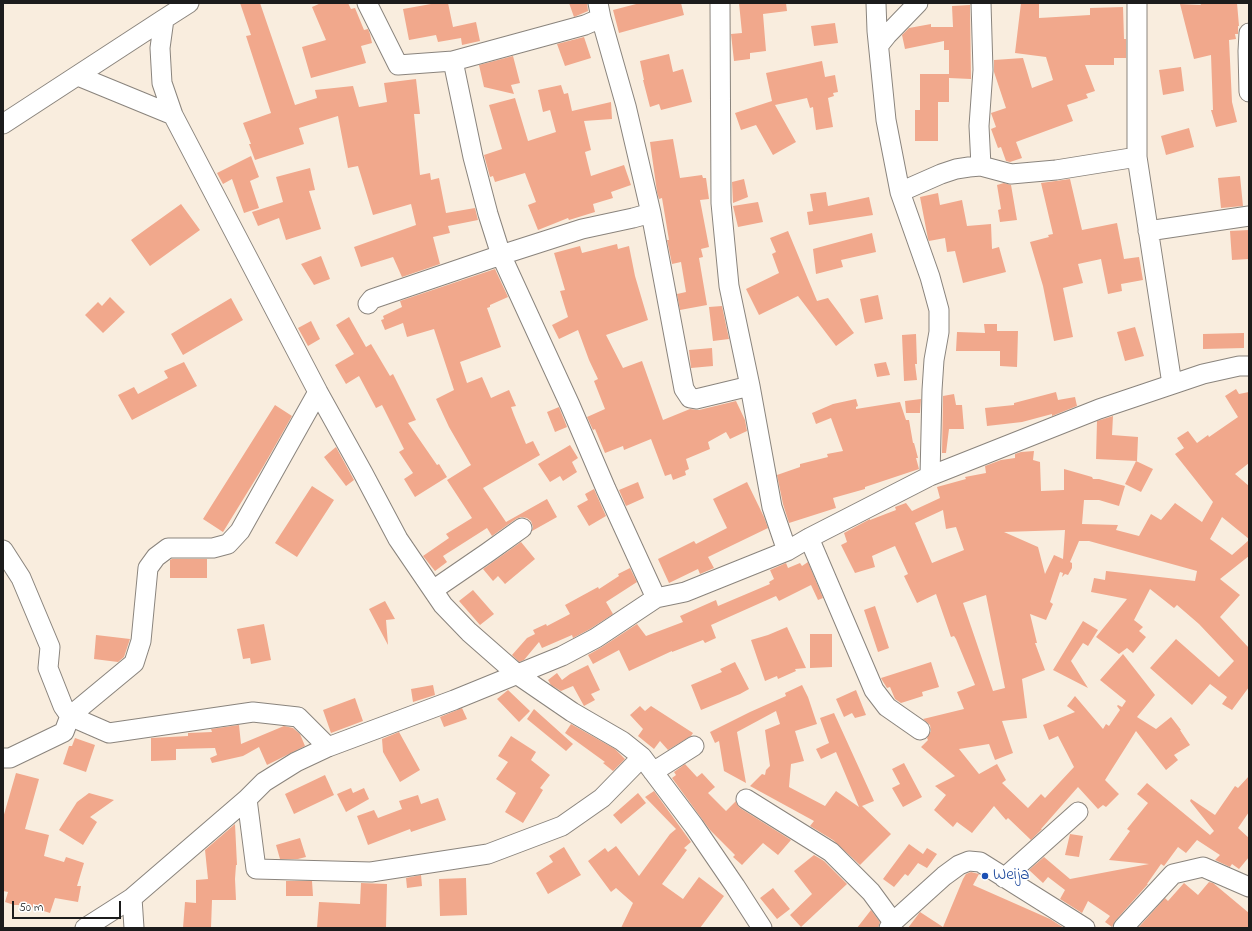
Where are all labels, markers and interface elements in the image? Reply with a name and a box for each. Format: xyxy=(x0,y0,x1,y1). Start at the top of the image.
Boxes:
place label: Weija xyxy=(993,866,1029,886)
marker: Weija xyxy=(980,871,990,881)
scale bar xyxy=(14,893,123,919)
text: 50 m xyxy=(19,899,43,917)

